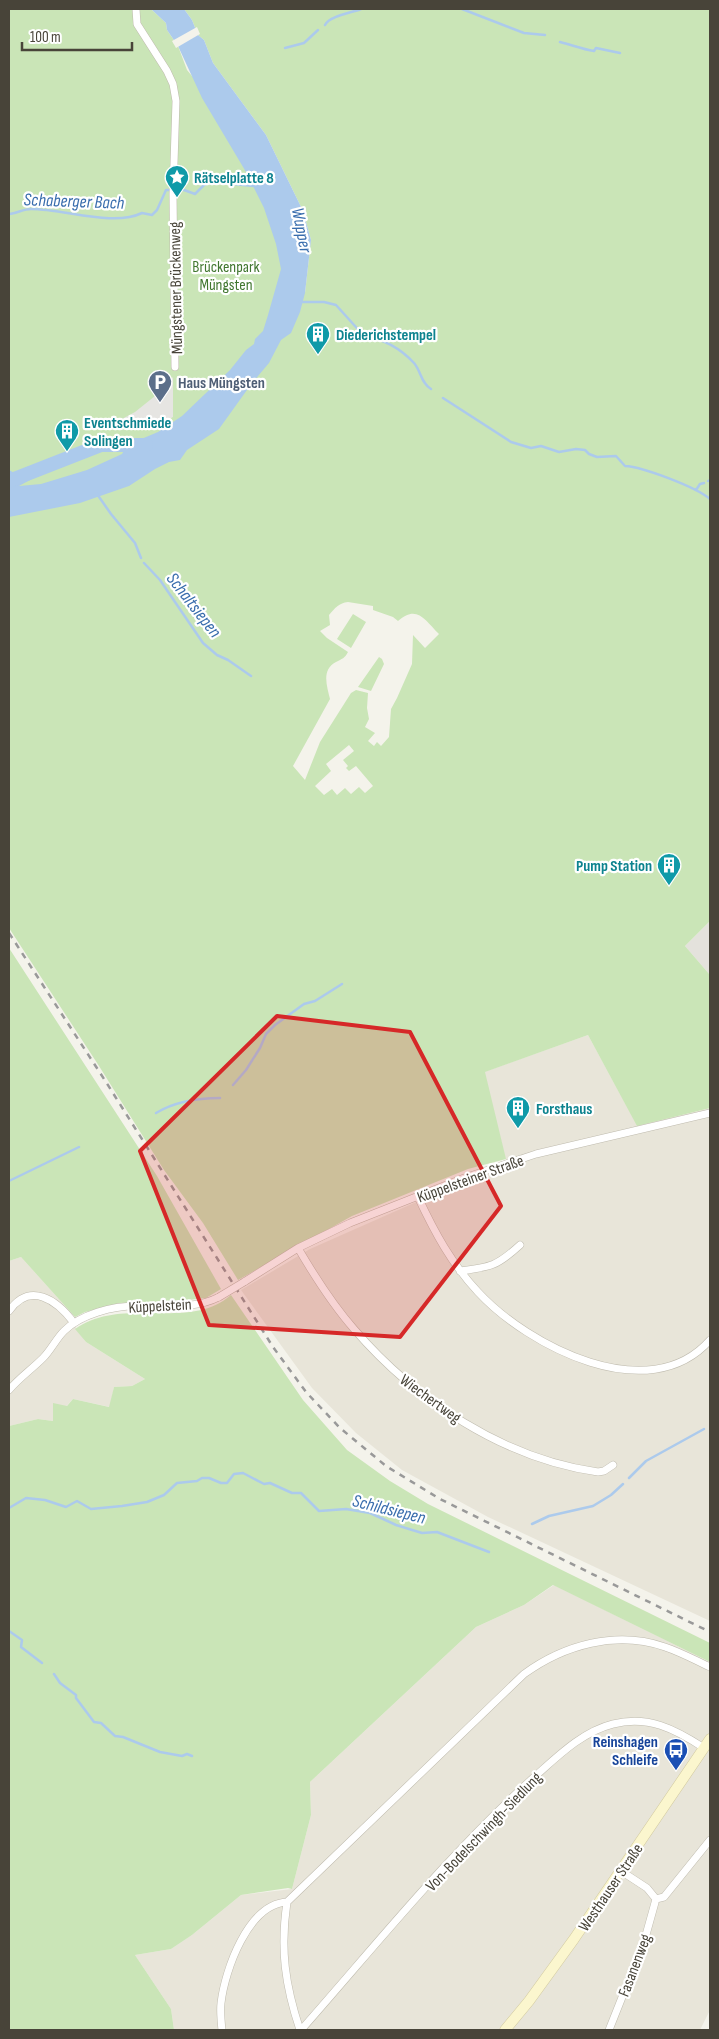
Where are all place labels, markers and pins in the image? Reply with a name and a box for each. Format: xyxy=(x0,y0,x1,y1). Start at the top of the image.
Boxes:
place icon: Rätselplatte 8 xyxy=(164,164,190,198)
place label: Rätselplatte 8 xyxy=(194,169,274,188)
building icon: Diederichstempel xyxy=(305,321,331,355)
place label: Diederichstempel xyxy=(336,326,436,345)
parking icon: Haus Müngsten xyxy=(147,369,173,403)
place label: Haus Müngsten xyxy=(178,374,265,393)
place label: Eventschmiede Solingen xyxy=(84,414,172,451)
building icon: Eventschmiede Solingen xyxy=(54,418,80,452)
building icon: Pump Station xyxy=(656,852,682,886)
place label: Pump Station xyxy=(576,857,652,876)
building icon: Forsthaus xyxy=(505,1095,531,1129)
place label: Forsthaus xyxy=(536,1100,592,1119)
place label: Reinshagen Schleife xyxy=(593,1733,658,1770)
bus stop icon: Reinshagen Schleife xyxy=(663,1737,689,1771)

